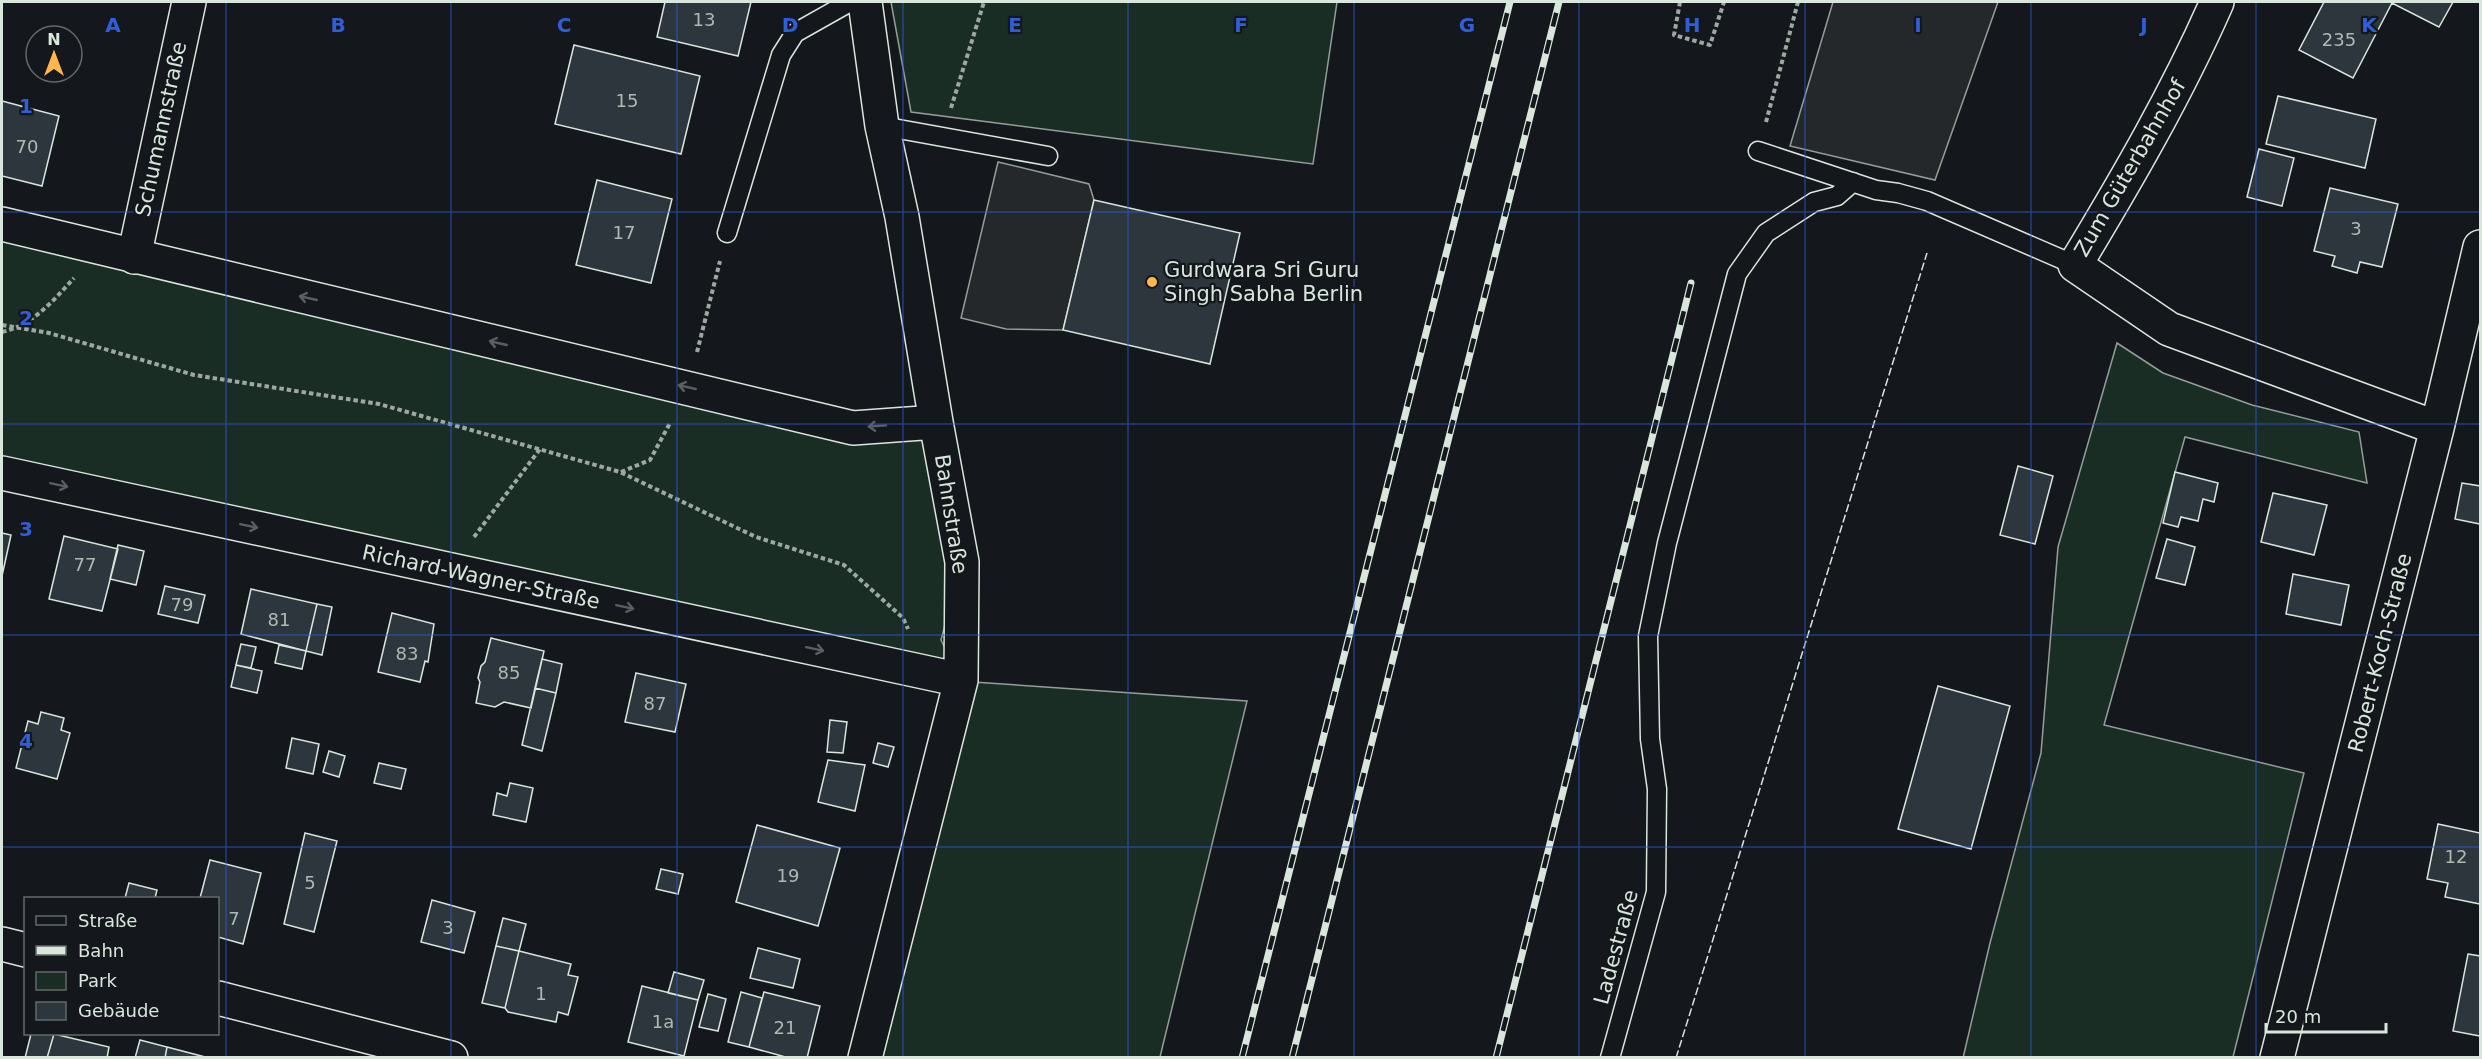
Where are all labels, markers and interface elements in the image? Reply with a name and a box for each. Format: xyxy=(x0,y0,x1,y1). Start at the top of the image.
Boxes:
house number: 13 xyxy=(693,9,715,30)
text: A xyxy=(105,13,121,37)
text: B xyxy=(330,13,346,37)
text: C xyxy=(557,13,571,37)
text: D xyxy=(782,13,798,37)
text: E xyxy=(1008,13,1022,37)
text: F xyxy=(1234,13,1248,37)
text: G xyxy=(1459,13,1475,37)
text: H xyxy=(1684,13,1700,37)
text: I xyxy=(1914,13,1922,37)
text: J xyxy=(2138,13,2148,37)
text: K xyxy=(2361,13,2378,37)
north arrow xyxy=(24,24,84,84)
house number: 235 xyxy=(2322,29,2356,50)
text: N xyxy=(47,30,61,49)
street label: Schumannstraße xyxy=(131,39,191,219)
street label: Zum Güterbahnhof xyxy=(2069,75,2191,261)
house number: 15 xyxy=(616,90,638,111)
text: 1 xyxy=(19,94,33,118)
house number: 70 xyxy=(16,136,38,157)
house number: 3 xyxy=(2350,218,2362,239)
house number: 17 xyxy=(613,222,635,243)
place label: Gurdwara Sri Guru Singh Sabha Berlin xyxy=(1164,258,1363,306)
marker: Gurdwara Sri Guru Singh Sabha Berlin xyxy=(1145,275,1159,289)
one-way arrow xyxy=(299,291,318,303)
text: 2 xyxy=(19,306,33,330)
one-way arrow xyxy=(488,336,507,348)
one-way arrow xyxy=(678,381,697,393)
one-way arrow xyxy=(868,421,888,432)
street label: Bahnstraße xyxy=(930,452,972,576)
one-way arrow xyxy=(48,480,68,491)
text: 3 xyxy=(19,517,33,541)
one-way arrow xyxy=(240,521,259,533)
street label: Richard-Wagner-Straße xyxy=(360,540,602,614)
street label: Robert-Koch-Straße xyxy=(2344,551,2416,755)
house number: 77 xyxy=(74,554,96,575)
house number: 79 xyxy=(171,594,193,615)
one-way arrow xyxy=(615,602,634,614)
house number: 81 xyxy=(268,609,290,630)
house number: 83 xyxy=(396,643,418,664)
one-way arrow xyxy=(805,643,824,655)
house number: 85 xyxy=(498,662,520,683)
house number: 87 xyxy=(644,693,666,714)
text: 4 xyxy=(19,729,33,753)
house number: 12 xyxy=(2445,846,2467,867)
house number: 19 xyxy=(777,865,799,886)
house number: 5 xyxy=(304,872,316,893)
street label: Ladestraße xyxy=(1589,887,1643,1007)
legend xyxy=(24,897,219,1035)
house number: 7 xyxy=(228,908,240,929)
text: Straße xyxy=(78,910,137,931)
house number: 3 xyxy=(442,917,454,938)
text: Bahn xyxy=(78,940,124,961)
text: Park xyxy=(78,970,117,991)
house number: 1 xyxy=(535,983,547,1004)
scale bar xyxy=(2266,996,2386,1034)
text: Gebäude xyxy=(78,1000,159,1021)
text: 20 m xyxy=(2275,1006,2321,1027)
house number: 1a xyxy=(652,1011,674,1032)
house number: 21 xyxy=(774,1017,796,1038)

